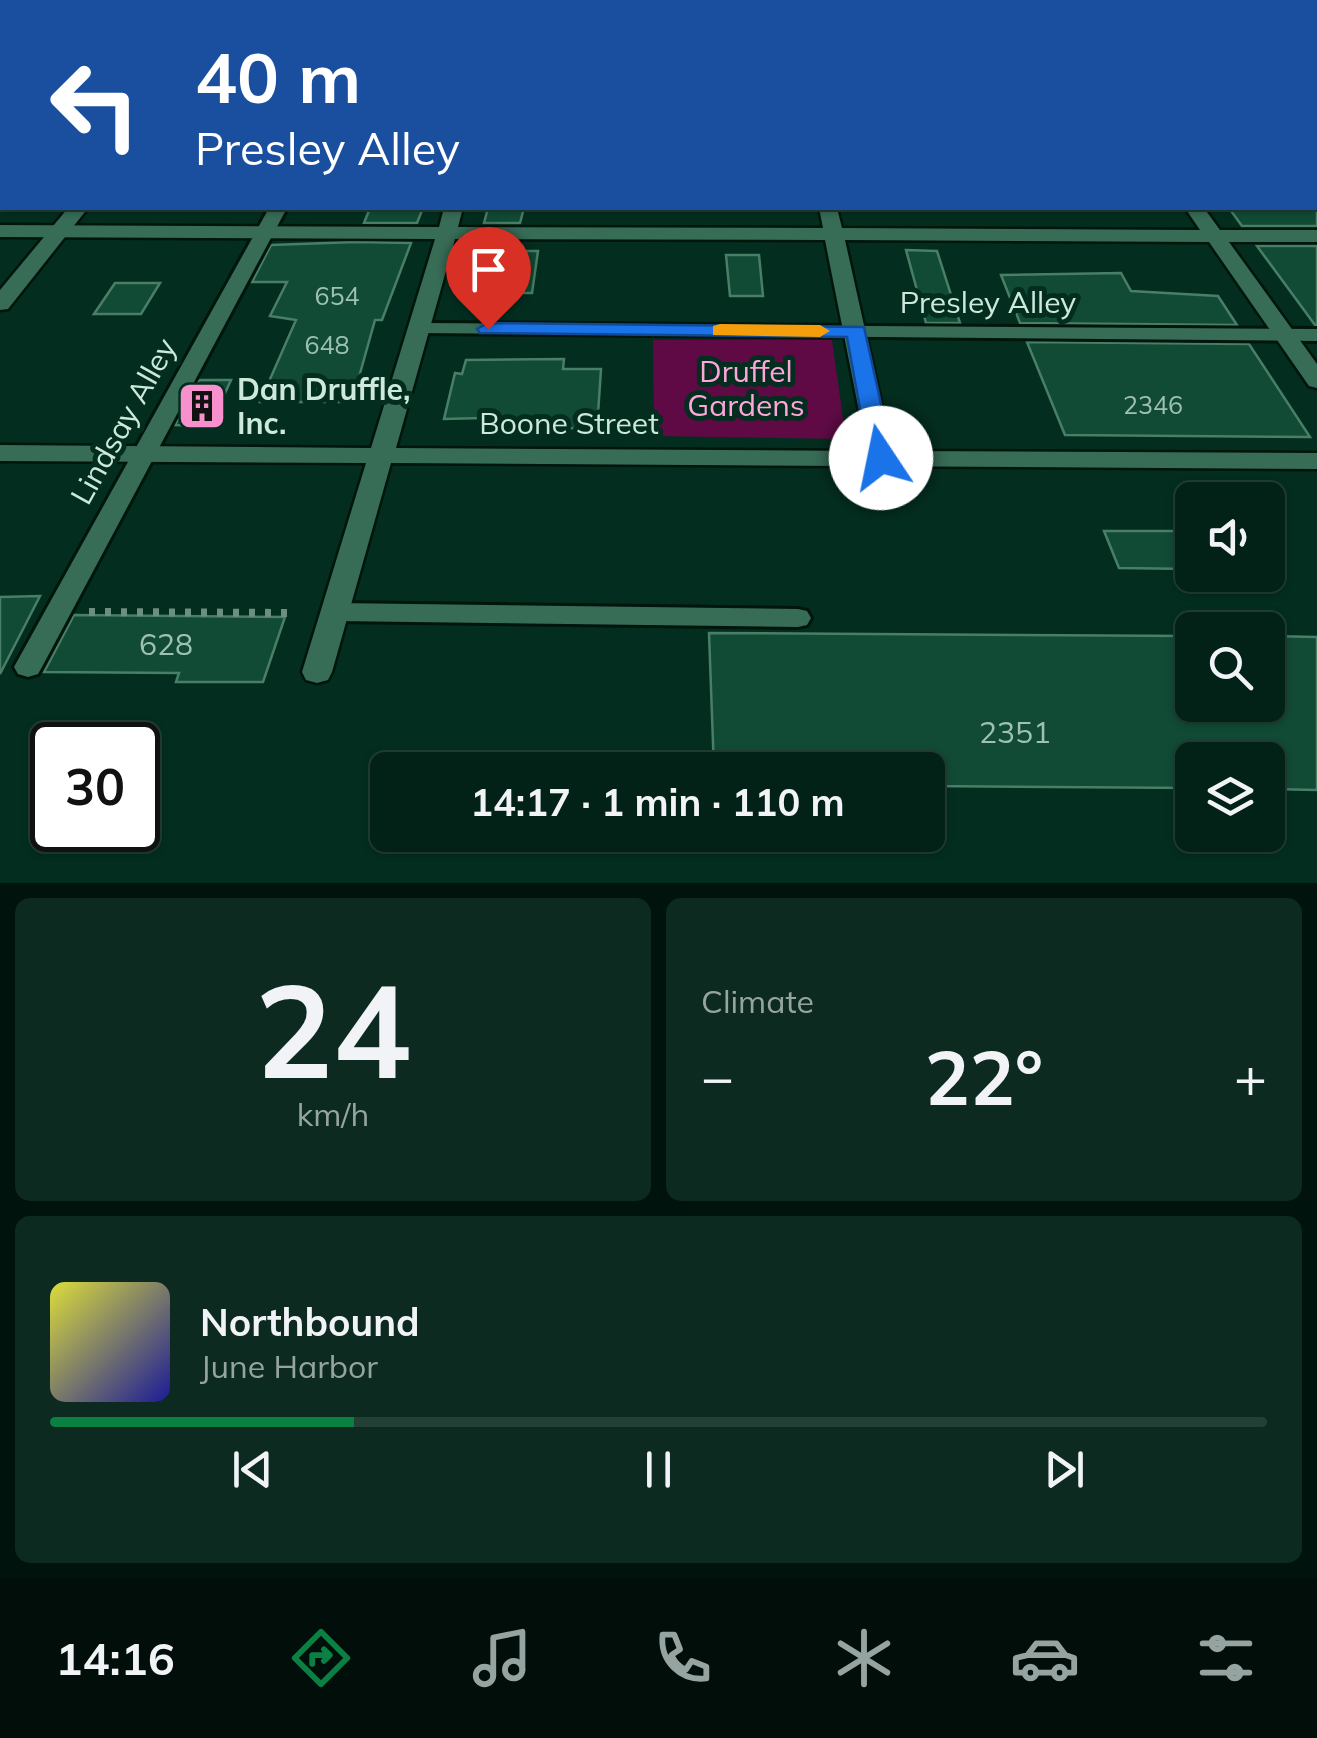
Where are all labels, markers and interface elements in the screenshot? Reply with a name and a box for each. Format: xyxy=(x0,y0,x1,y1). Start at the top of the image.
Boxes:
text: 40 m xyxy=(195,33,361,121)
icon: left xyxy=(30,40,160,170)
text: Presley Alley xyxy=(195,120,460,176)
pin xyxy=(446,227,531,330)
icon: arrive xyxy=(461,242,516,297)
house number: 654 xyxy=(314,280,360,311)
street label: Presley Alley xyxy=(900,283,1076,321)
house number: 648 xyxy=(304,329,350,360)
street label: Lindsay Alley xyxy=(62,331,184,511)
park label: Druffel Gardens xyxy=(687,352,805,424)
place label: Dan Druffle, Inc. xyxy=(237,370,410,442)
building icon: Dan Druffle, Inc. xyxy=(176,380,228,432)
house number: 2346 xyxy=(1123,389,1183,420)
street label: Boone Street xyxy=(479,404,659,442)
position arrow xyxy=(829,406,933,510)
map controls xyxy=(1175,482,1285,852)
button: sound xyxy=(1175,482,1285,592)
button: search xyxy=(1175,612,1285,722)
house number: 628 xyxy=(139,625,193,663)
house number: 2351 xyxy=(979,713,1051,751)
speed limit sign: 30 xyxy=(30,722,160,852)
button: layers xyxy=(1175,742,1285,852)
text: 14:17 · 1 min · 110 m xyxy=(470,778,845,826)
text: 24 xyxy=(255,947,411,1111)
text: Climate xyxy=(701,981,814,1021)
text: 22° xyxy=(925,1030,1043,1124)
text: − xyxy=(701,1042,734,1111)
text: + xyxy=(1234,1042,1267,1111)
text: km/h xyxy=(297,1094,369,1134)
text: Northbound xyxy=(200,1298,420,1346)
text: June Harbor xyxy=(200,1346,378,1386)
icon: previous xyxy=(225,1442,280,1497)
icon: pause xyxy=(631,1442,686,1497)
icon: next xyxy=(1037,1442,1092,1497)
icon: directions xyxy=(286,1623,356,1693)
icon: music xyxy=(467,1623,537,1693)
icon: phone xyxy=(648,1623,718,1693)
icon: climate xyxy=(829,1623,899,1693)
icon: car xyxy=(1010,1623,1080,1693)
icon: filters xyxy=(1191,1623,1261,1693)
text: 14:16 xyxy=(56,1630,175,1686)

